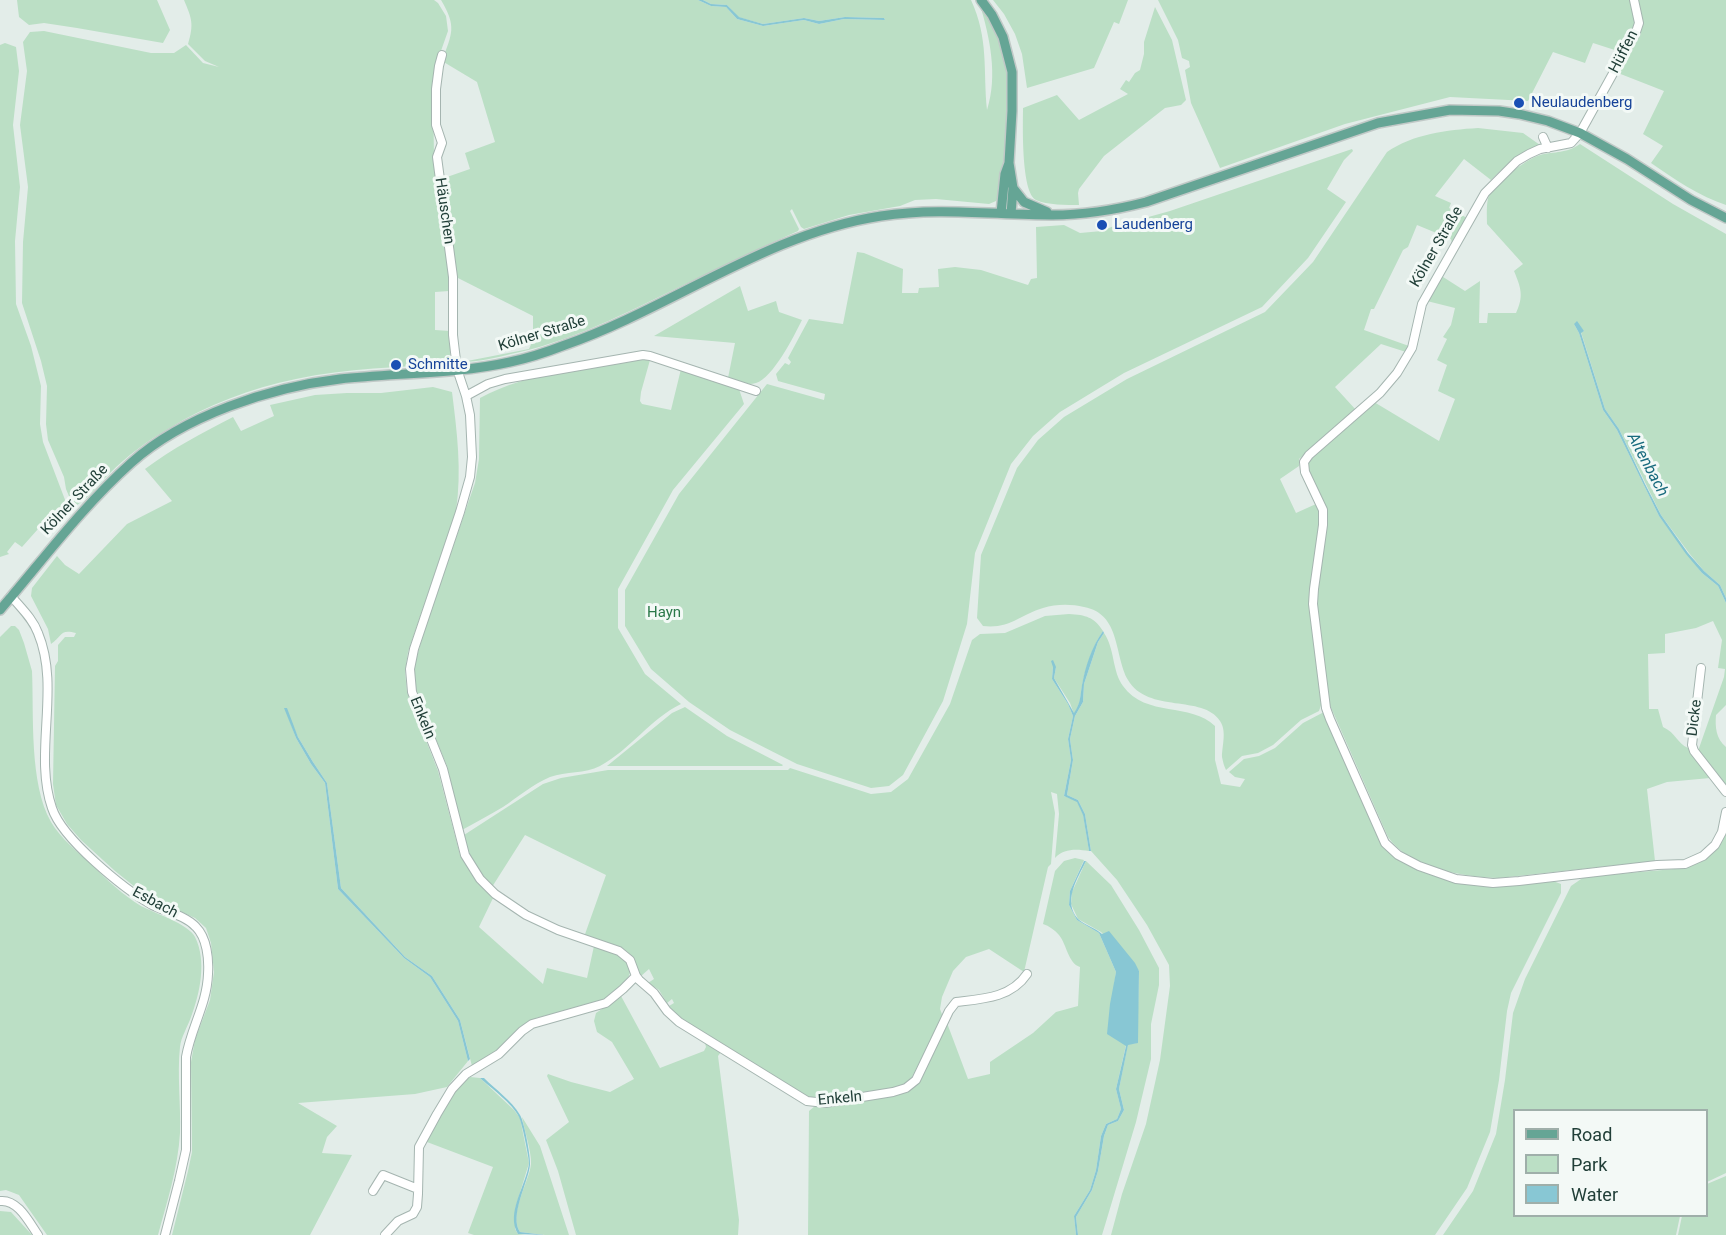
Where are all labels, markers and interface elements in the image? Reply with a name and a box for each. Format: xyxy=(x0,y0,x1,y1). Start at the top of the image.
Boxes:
street label: Hüffen xyxy=(1606,28,1642,76)
place label: Neulaudenberg xyxy=(1531,94,1632,112)
marker: Neulaudenberg xyxy=(1512,96,1526,110)
street label: Häuschen xyxy=(430,176,458,246)
street label: Kölner Straße xyxy=(1407,203,1467,291)
place label: Laudenberg xyxy=(1114,216,1193,234)
marker: Laudenberg xyxy=(1095,218,1109,232)
street label: Kölner Straße xyxy=(496,312,588,356)
place label: Schmitte xyxy=(408,356,468,374)
marker: Schmitte xyxy=(389,358,403,372)
water label: Altenbach xyxy=(1622,430,1672,500)
street label: Kölner Straße xyxy=(38,461,112,539)
park label: Hayn xyxy=(647,604,681,622)
street label: Enkeln xyxy=(405,694,439,742)
street label: Dicke xyxy=(1684,699,1706,737)
street label: Esbach xyxy=(129,884,181,922)
street label: Enkeln xyxy=(817,1088,863,1110)
legend xyxy=(1513,1109,1708,1217)
text: Road xyxy=(1571,1124,1612,1145)
text: Park xyxy=(1571,1154,1607,1175)
text: Water xyxy=(1571,1184,1618,1205)

